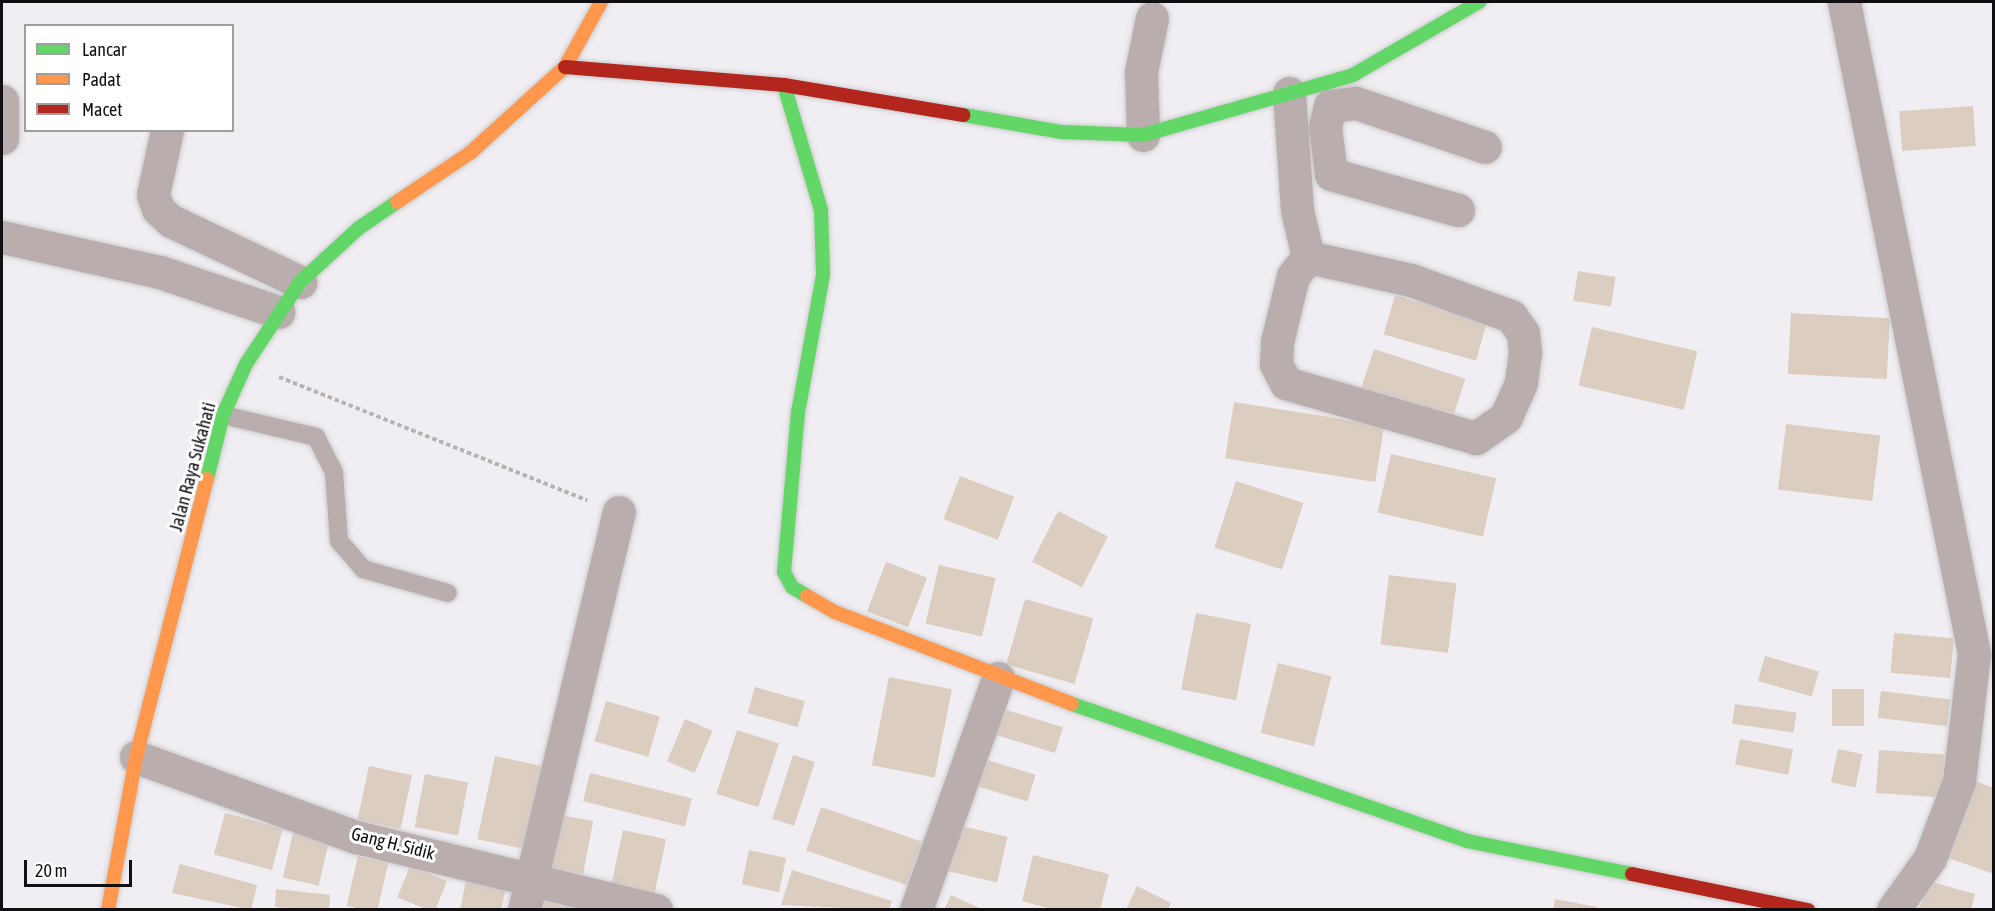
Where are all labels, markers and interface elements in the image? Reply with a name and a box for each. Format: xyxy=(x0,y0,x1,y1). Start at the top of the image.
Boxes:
legend xyxy=(24,24,234,132)
text: Lancar xyxy=(82,39,126,60)
text: Padat xyxy=(82,69,121,90)
text: Macet xyxy=(82,99,122,120)
street label: Jalan Raya Sukahati xyxy=(165,400,221,534)
street label: Gang H. Sidik xyxy=(349,823,437,865)
scale bar xyxy=(27,848,135,886)
text: 20 m xyxy=(35,860,67,881)

